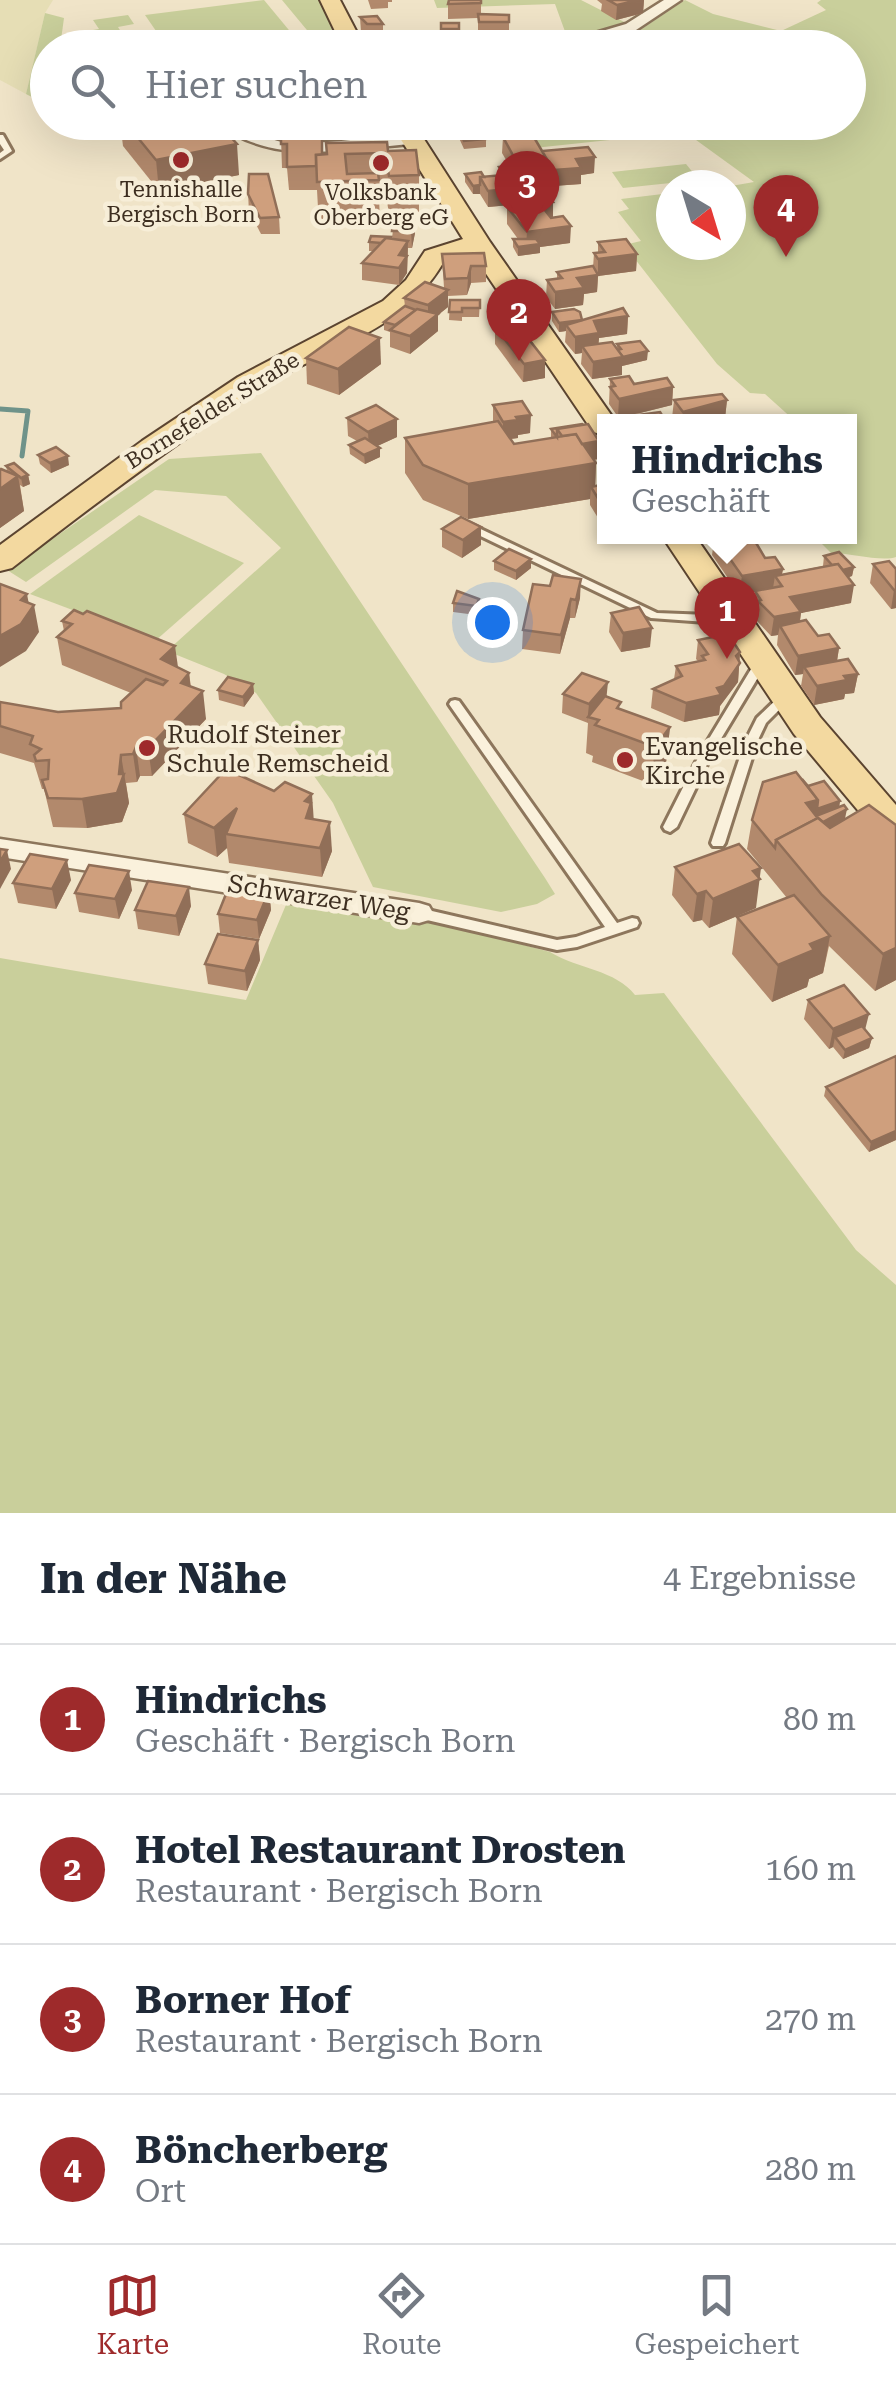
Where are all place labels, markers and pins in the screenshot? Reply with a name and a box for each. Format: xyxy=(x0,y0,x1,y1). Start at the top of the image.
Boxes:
marker: Tennishalle Bergisch Born xyxy=(170,149,192,171)
pin: 3 xyxy=(494,150,560,233)
marker: Volksbank Oberberg eG xyxy=(370,152,392,174)
pin: 4 xyxy=(754,174,818,257)
place label: Tennishalle Bergisch Born xyxy=(106,177,256,227)
place label: Volksbank Oberberg eG xyxy=(314,180,448,230)
pin: 2 xyxy=(486,278,552,361)
pin: 1 xyxy=(694,576,760,659)
place label: Rudolf Steiner Schule Remscheid xyxy=(167,720,389,778)
place label: Evangelische Kirche xyxy=(645,732,803,790)
marker: Rudolf Steiner Schule Remscheid xyxy=(136,737,158,759)
marker: Evangelische Kirche xyxy=(614,749,636,771)

